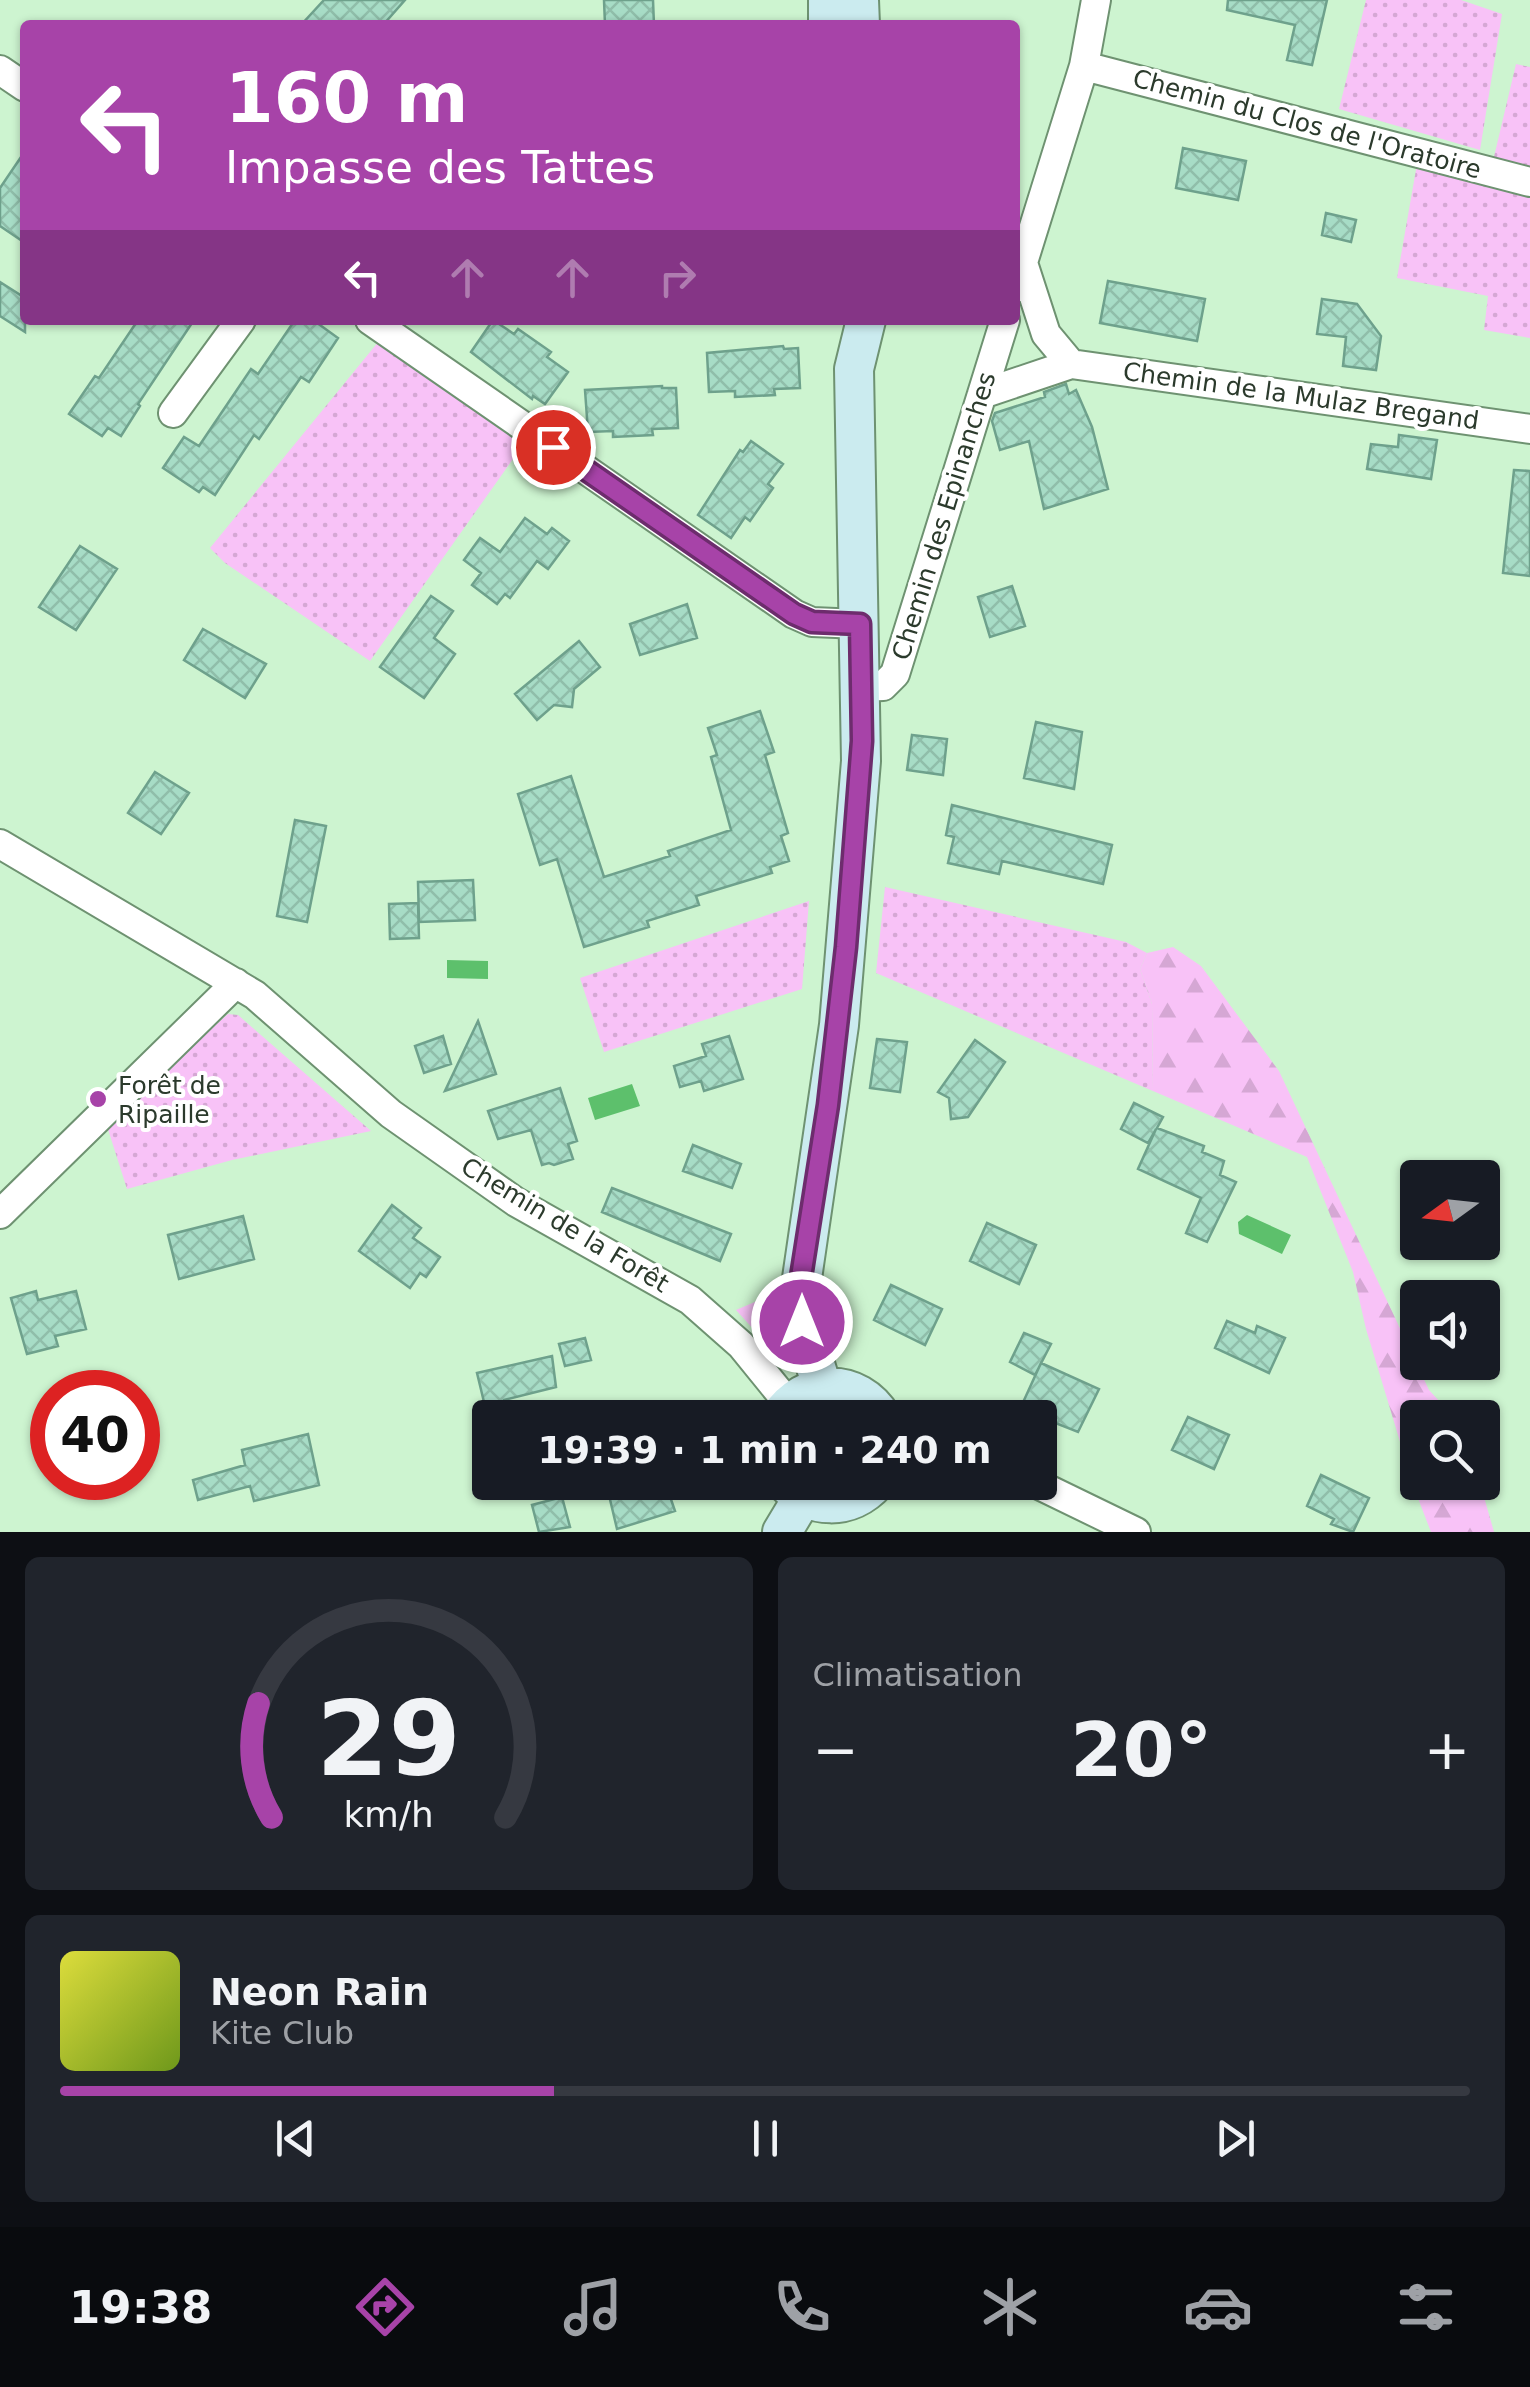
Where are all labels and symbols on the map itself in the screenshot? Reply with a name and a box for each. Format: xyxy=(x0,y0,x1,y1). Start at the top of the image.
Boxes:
street label: Chemin du Clos de l'Oratoire xyxy=(1130,63,1484,185)
street label: Chemin de la Mulaz Bregand xyxy=(1121,357,1481,435)
street label: Chemin des Epinanches xyxy=(886,369,1002,663)
pin xyxy=(511,405,596,490)
place label: Forêt de Ripaille xyxy=(118,1071,221,1129)
marker: Forêt de Ripaille xyxy=(87,1088,109,1110)
street label: Chemin de la Forêt xyxy=(456,1152,674,1299)
north arrow xyxy=(1400,1160,1500,1260)
position arrow xyxy=(750,1270,854,1374)
speed limit sign: 40 xyxy=(30,1370,160,1500)

